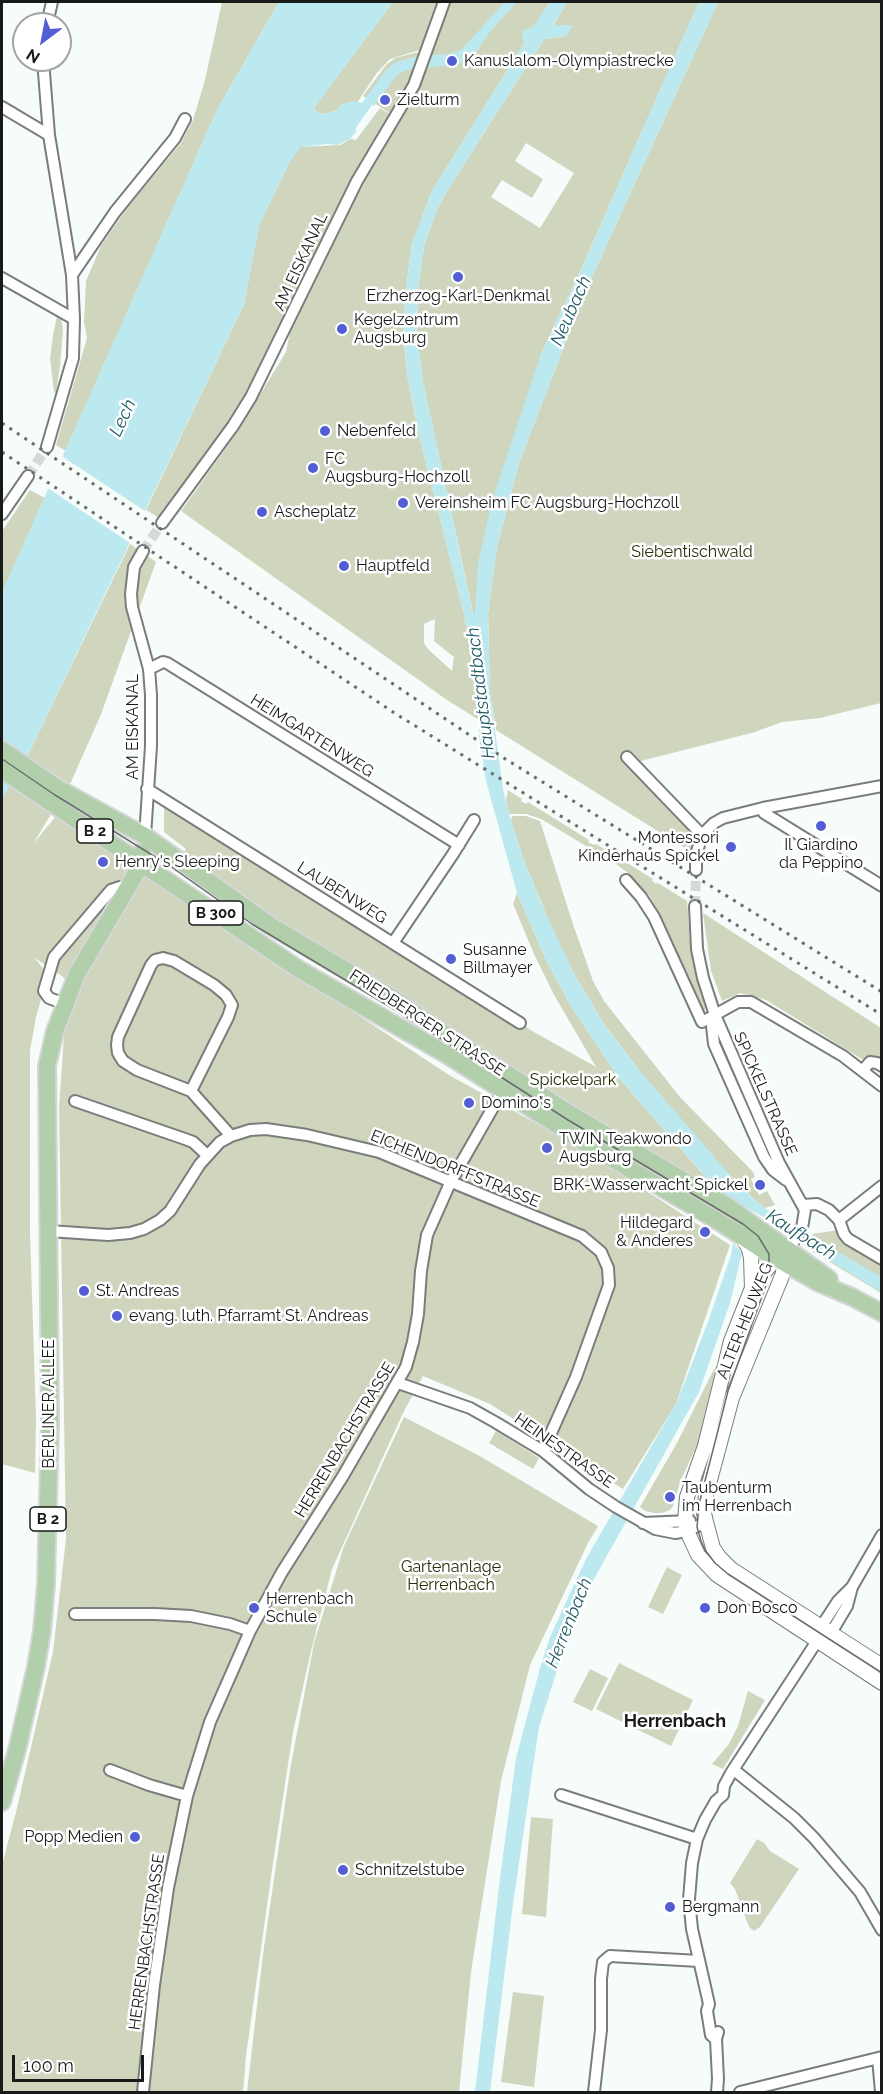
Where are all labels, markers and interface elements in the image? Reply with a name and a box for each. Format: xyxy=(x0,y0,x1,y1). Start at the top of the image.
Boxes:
north arrow xyxy=(12,12,72,72)
text: N xyxy=(23,45,43,67)
place label: Kanuslalom-Olympiastrecke xyxy=(464,51,674,71)
marker: Kanuslalom-Olympiastrecke xyxy=(445,54,459,68)
place label: Zielturm xyxy=(397,90,459,110)
marker: Zielturm xyxy=(378,93,392,107)
street label: AM EISKANAL xyxy=(270,210,332,314)
marker: Erzherzog-Karl-Denkmal xyxy=(451,270,465,284)
water label: Neubach xyxy=(546,273,596,349)
place label: Erzherzog-Karl-Denkmal xyxy=(366,286,550,306)
place label: Kegelzentrum Augsburg xyxy=(354,310,458,348)
marker: Kegelzentrum Augsburg xyxy=(335,322,349,336)
water label: Lech xyxy=(105,396,141,440)
place label: Nebenfeld xyxy=(337,421,416,441)
marker: Nebenfeld xyxy=(318,424,332,438)
place label: FC Augsburg-Hochzoll xyxy=(325,449,469,487)
marker: FC Augsburg-Hochzoll xyxy=(306,461,320,475)
place label: Vereinsheim FC Augsburg-Hochzoll xyxy=(415,493,679,513)
marker: Vereinsheim FC Augsburg-Hochzoll xyxy=(396,496,410,510)
place label: Ascheplatz xyxy=(274,502,356,522)
marker: Ascheplatz xyxy=(255,505,269,519)
park label: Siebentischwald xyxy=(631,542,753,562)
place label: Hauptfeld xyxy=(356,556,430,576)
marker: Hauptfeld xyxy=(337,559,351,573)
water label: Hauptstadtbach xyxy=(462,626,500,760)
street label: AM EISKANAL xyxy=(123,674,143,780)
street label: HEIMGARTENWEG xyxy=(247,690,377,782)
road number: B 2 xyxy=(77,819,113,843)
marker: Il Giardino da Peppino xyxy=(814,819,828,833)
place label: Montessori Kinderhaus Spickel xyxy=(578,828,719,866)
place label: Il Giardino da Peppino xyxy=(779,835,863,873)
marker: Montessori Kinderhaus Spickel xyxy=(724,840,738,854)
place label: Henry's Sleeping xyxy=(115,852,240,872)
marker: Henry's Sleeping xyxy=(96,855,110,869)
street label: LAUBENWEG xyxy=(294,858,390,928)
road number: B 300 xyxy=(189,901,243,925)
place label: Susanne Billmayer xyxy=(463,940,532,978)
marker: Susanne Billmayer xyxy=(444,952,458,966)
street label: FRIEDBERGER STRASSE xyxy=(346,966,508,1080)
street label: SPICKELSTRASSE xyxy=(729,1029,801,1159)
park label: Spickelpark xyxy=(530,1070,616,1090)
place label: Domino"s xyxy=(481,1093,551,1113)
marker: Domino"s xyxy=(462,1096,476,1110)
street label: EICHENDORFFSTRASSE xyxy=(368,1126,542,1212)
place label: TWIN Teakwondo Augsburg xyxy=(559,1129,691,1167)
marker: TWIN Teakwondo Augsburg xyxy=(540,1141,554,1155)
place label: BRK-Wasserwacht Spickel xyxy=(553,1175,748,1195)
marker: BRK-Wasserwacht Spickel xyxy=(753,1178,767,1192)
water label: Kaufbach xyxy=(762,1205,840,1265)
place label: Hildegard & Anderes xyxy=(616,1213,693,1251)
marker: Hildegard & Anderes xyxy=(698,1225,712,1239)
street label: ALTER HEUWEG xyxy=(713,1260,777,1382)
place label: St. Andreas xyxy=(96,1281,179,1301)
marker: St. Andreas xyxy=(77,1284,91,1298)
place label: evang. luth. Pfarramt St. Andreas xyxy=(129,1306,368,1326)
marker: evang. luth. Pfarramt St. Andreas xyxy=(110,1309,124,1323)
street label: BERLINER ALLEE xyxy=(39,1339,59,1469)
street label: HERRENBACHSTRASSE xyxy=(291,1359,399,1521)
street label: HEINESTRASSE xyxy=(510,1410,618,1492)
place label: Taubenturm im Herrenbach xyxy=(682,1478,792,1516)
marker: Taubenturm im Herrenbach xyxy=(663,1490,677,1504)
road number: B 2 xyxy=(30,1507,66,1531)
park label: Gartenanlage Herrenbach xyxy=(401,1557,501,1595)
water label: Herrenbach xyxy=(541,1575,597,1671)
place label: Herrenbach Schule xyxy=(266,1589,353,1627)
place label: Don Bosco xyxy=(717,1598,797,1618)
marker: Herrenbach Schule xyxy=(247,1601,261,1615)
marker: Don Bosco xyxy=(698,1601,712,1615)
district label: Herrenbach xyxy=(624,1711,726,1733)
place label: Popp Medien xyxy=(24,1827,123,1847)
marker: Popp Medien xyxy=(128,1830,142,1844)
street label: HERRENBACHSTRASSE xyxy=(125,1853,169,2031)
place label: Schnitzelstube xyxy=(355,1860,464,1880)
marker: Schnitzelstube xyxy=(336,1863,350,1877)
place label: Bergmann xyxy=(682,1897,759,1917)
marker: Bergmann xyxy=(663,1900,677,1914)
scale bar xyxy=(15,2043,147,2081)
text: 100 m xyxy=(23,2055,74,2076)

